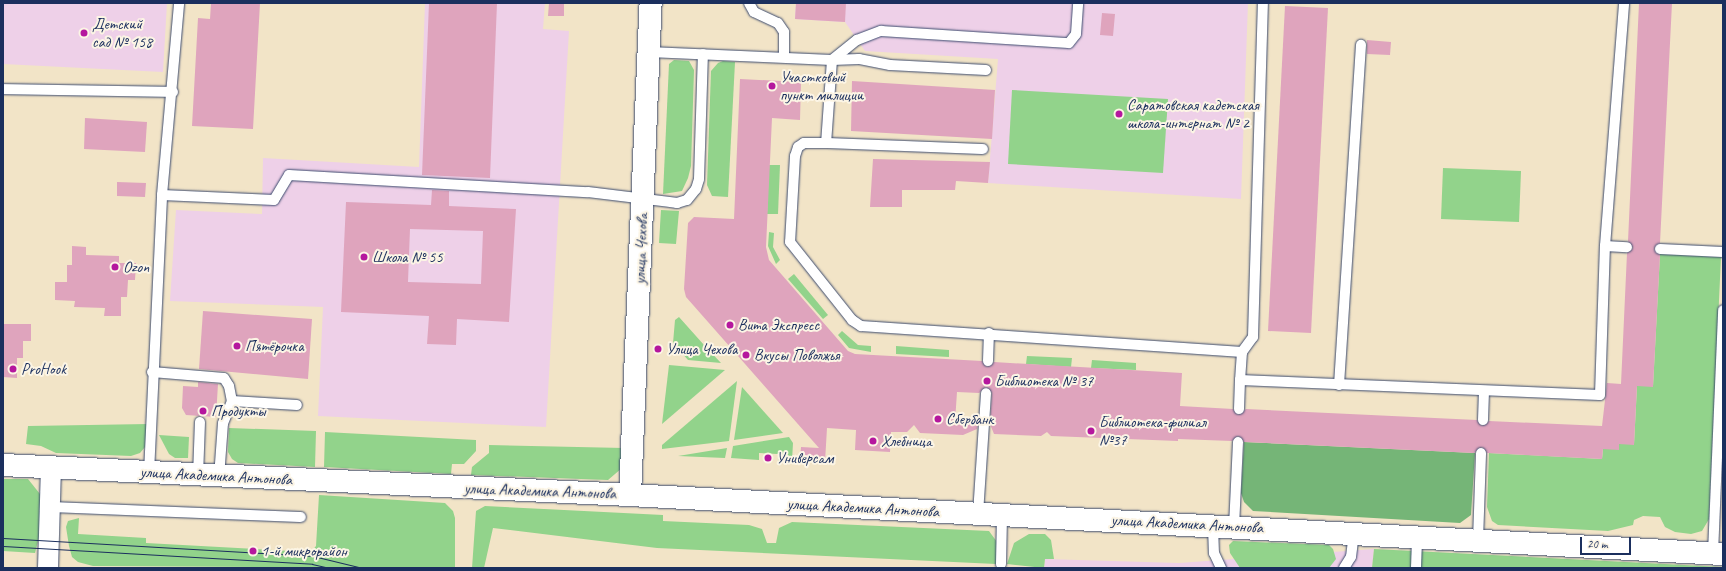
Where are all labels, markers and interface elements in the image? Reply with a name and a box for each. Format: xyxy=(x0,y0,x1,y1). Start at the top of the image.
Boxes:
place label: Детский сад № 158 xyxy=(92,14,152,52)
marker: Детский сад № 158 xyxy=(79,28,89,38)
place label: Участковый пункт милиции xyxy=(780,67,860,105)
marker: Участковый пункт милиции xyxy=(767,81,777,91)
place label: Саратовская кадетская школа-интернат № 2 xyxy=(1127,95,1258,133)
marker: Саратовская кадетская школа-интернат № 2 xyxy=(1114,109,1124,119)
street label: улица Чехова xyxy=(630,213,652,285)
place label: Школа № 55 xyxy=(372,247,443,267)
marker: Школа № 55 xyxy=(359,252,369,262)
place label: Ozon xyxy=(123,257,149,277)
marker: Ozon xyxy=(110,262,120,272)
place label: Вита Экспресс xyxy=(738,315,819,335)
marker: Вита Экспресс xyxy=(725,320,735,330)
place label: Пятёрочка xyxy=(245,336,304,356)
place label: Улица Чехова xyxy=(666,339,737,359)
marker: Пятёрочка xyxy=(232,341,242,351)
marker: Улица Чехова xyxy=(653,344,663,354)
place label: Вкусы Поволжья xyxy=(754,345,840,365)
marker: Вкусы Поволжья xyxy=(741,350,751,360)
place label: ProHook xyxy=(21,359,66,379)
marker: ProHook xyxy=(8,364,18,374)
place label: Библиотека № 37 xyxy=(995,371,1093,391)
marker: Библиотека № 37 xyxy=(982,376,992,386)
place label: Продукты xyxy=(211,401,265,421)
marker: Продукты xyxy=(198,406,208,416)
place label: Сбербанк xyxy=(946,409,993,429)
place label: Библиотека-филиал №37 xyxy=(1099,412,1206,450)
marker: Сбербанк xyxy=(933,414,943,424)
marker: Библиотека-филиал №37 xyxy=(1086,426,1096,436)
place label: Хлебница xyxy=(881,431,931,451)
marker: Хлебница xyxy=(868,436,878,446)
place label: Универсам xyxy=(776,448,833,468)
marker: Универсам xyxy=(763,453,773,463)
street label: улица Академика Антонова xyxy=(141,462,291,490)
street label: улица Академика Антонова xyxy=(465,479,615,503)
street label: улица Академика Антонова xyxy=(788,494,938,522)
street label: улица Академика Антонова xyxy=(1112,510,1262,538)
scale bar xyxy=(1582,529,1633,555)
text: 20 m xyxy=(1587,536,1607,552)
place label: 1-й микрорайон xyxy=(261,541,347,561)
marker: 1-й микрорайон xyxy=(248,546,258,556)

